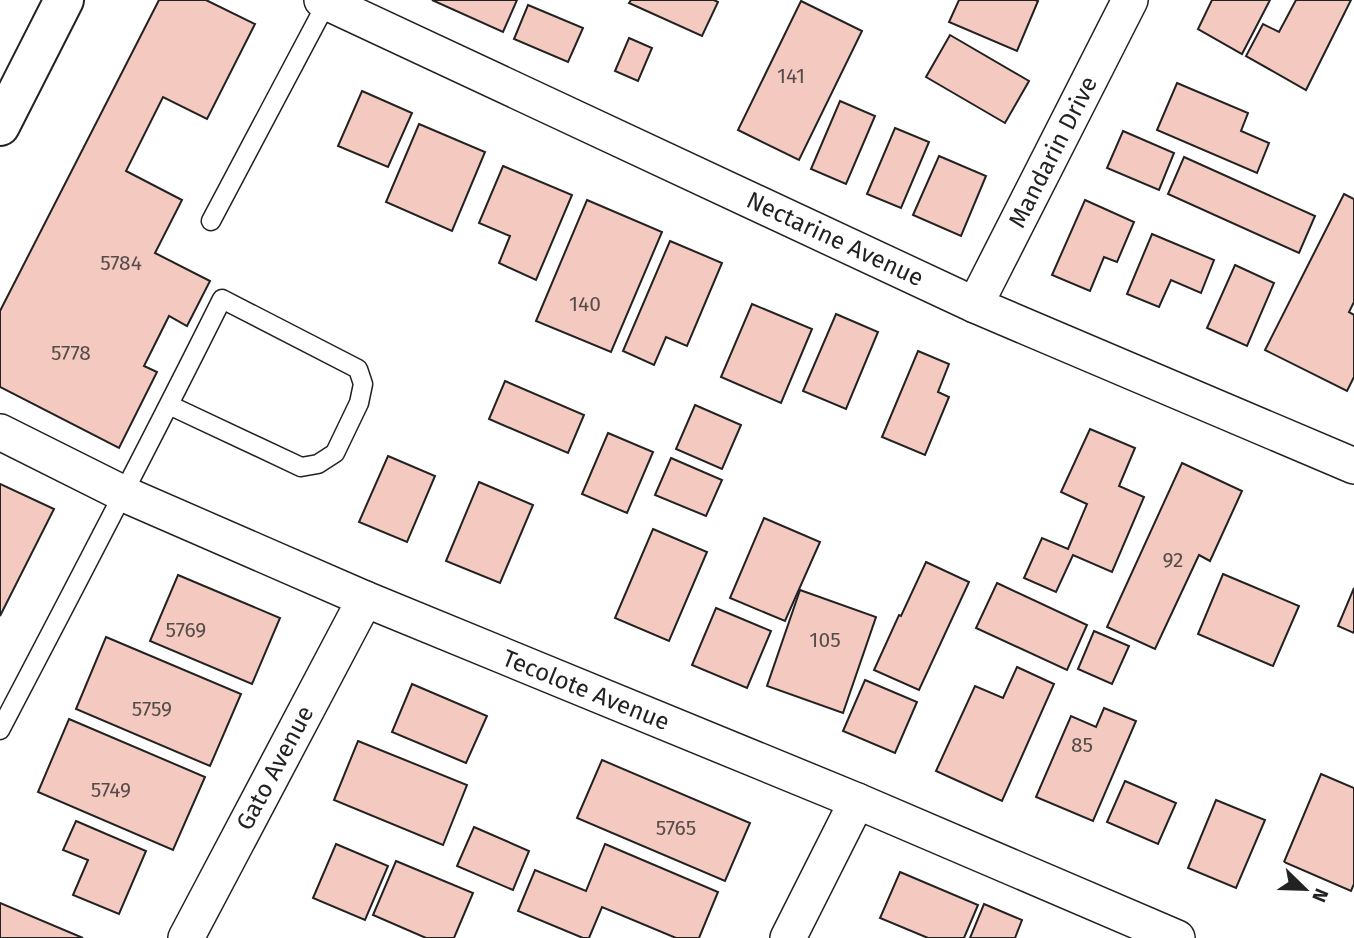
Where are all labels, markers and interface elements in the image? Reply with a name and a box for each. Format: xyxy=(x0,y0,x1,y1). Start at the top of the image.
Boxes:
house number: 141 xyxy=(777,63,805,89)
street label: Mandarin Drive xyxy=(1003,72,1103,232)
street label: Nectarine Avenue xyxy=(742,186,928,292)
house number: 5784 xyxy=(100,250,142,276)
house number: 140 xyxy=(569,291,601,317)
house number: 5778 xyxy=(51,340,91,366)
house number: 92 xyxy=(1163,547,1183,573)
house number: 5769 xyxy=(166,617,206,643)
house number: 105 xyxy=(809,627,841,653)
street label: Tecolote Avenue xyxy=(498,644,674,736)
house number: 5759 xyxy=(132,696,172,722)
street label: Gato Avenue xyxy=(231,701,319,835)
house number: 85 xyxy=(1071,732,1093,758)
house number: 5749 xyxy=(91,777,131,803)
house number: 5765 xyxy=(656,815,696,841)
north arrow xyxy=(1270,854,1340,924)
text: N xyxy=(1307,885,1333,906)

